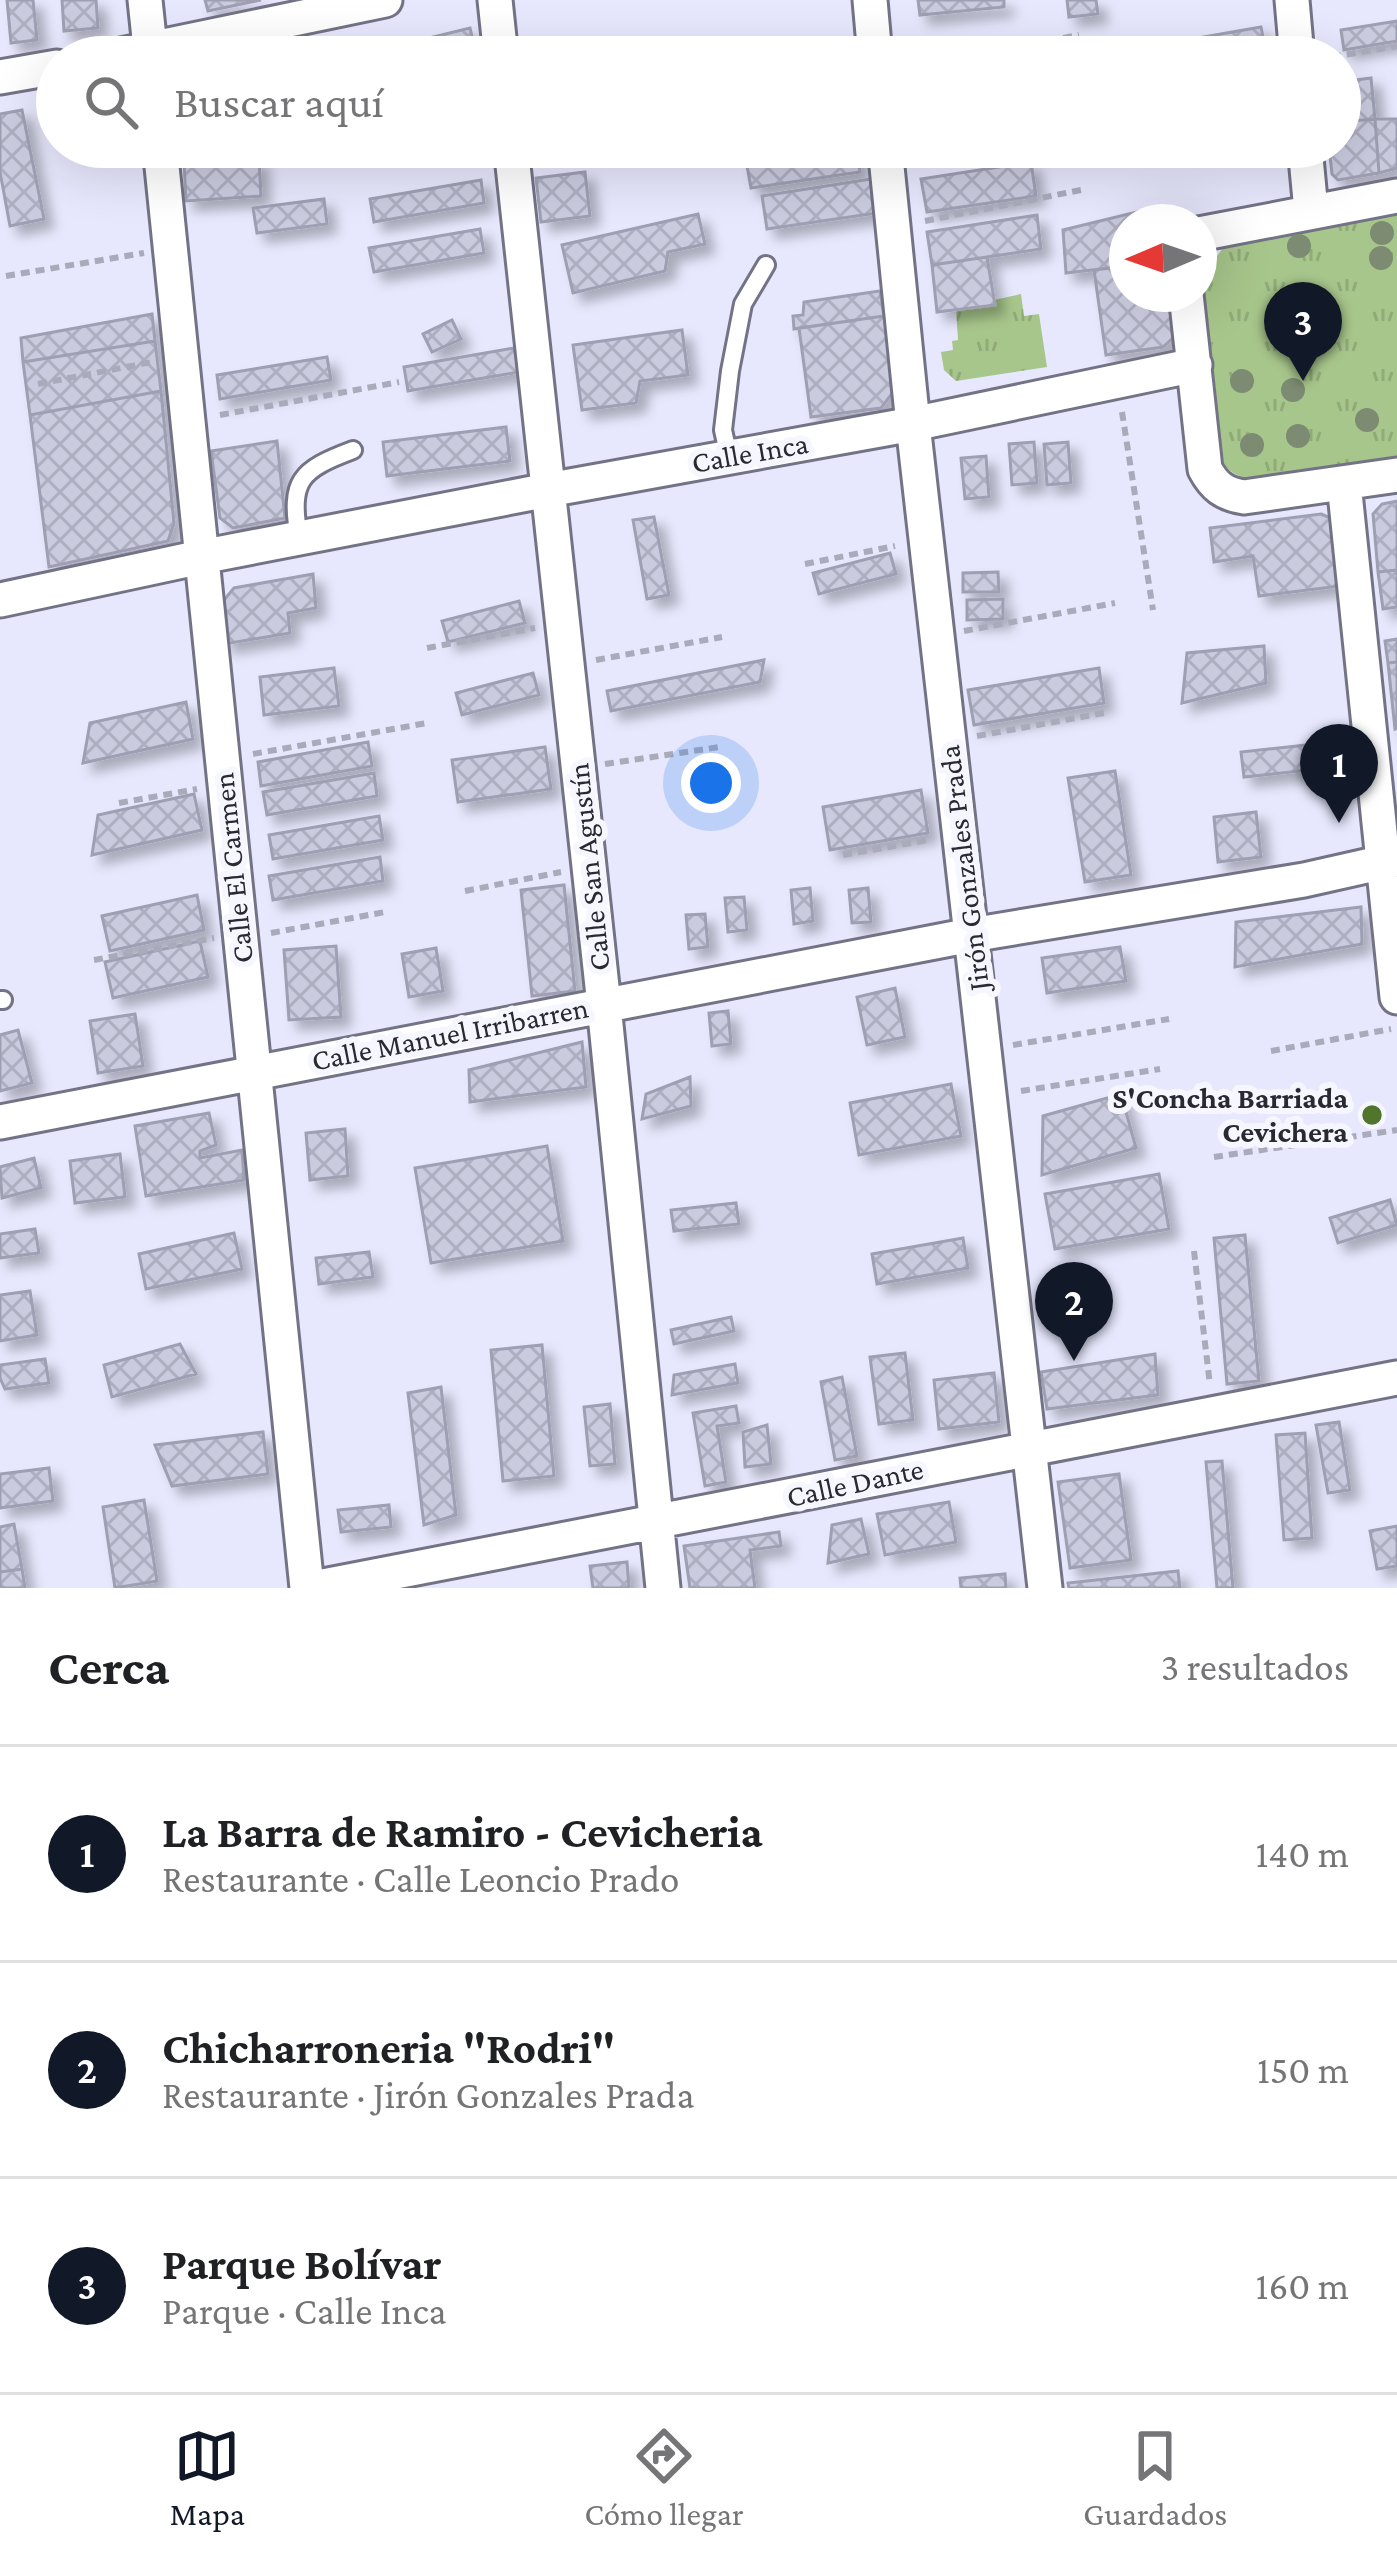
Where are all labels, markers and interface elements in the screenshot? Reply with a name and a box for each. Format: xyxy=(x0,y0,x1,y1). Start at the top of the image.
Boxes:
search box xyxy=(36,36,1361,168)
icon: search xyxy=(78,69,144,135)
text: Buscar aquí xyxy=(174,77,384,127)
north arrow xyxy=(1109,204,1217,312)
pin: 3 xyxy=(1264,282,1342,381)
street label: Calle Inca xyxy=(689,426,811,479)
pin: 1 xyxy=(1300,724,1378,823)
street label: Jirón Gonzales Prada xyxy=(932,743,995,996)
your location xyxy=(681,753,741,813)
street label: Calle San Agustín xyxy=(561,761,617,973)
street label: Calle El Carmen xyxy=(206,771,259,965)
street label: Calle Manuel Irribarren xyxy=(309,990,591,1077)
place label: S'Concha Barriada Cevichera xyxy=(1112,1081,1348,1148)
marker: S'Concha Barriada Cevichera xyxy=(1359,1102,1385,1128)
pin: 2 xyxy=(1035,1262,1113,1361)
street label: Calle Dante xyxy=(784,1452,926,1513)
text: Cerca xyxy=(48,1638,169,1695)
text: 3 resultados xyxy=(1161,1645,1349,1688)
text: La Barra de Ramiro - Cevicheria xyxy=(162,1807,763,1857)
text: 1 xyxy=(80,1832,94,1875)
text: 140 m xyxy=(1255,1832,1349,1875)
text: Restaurante · Calle Leoncio Prado xyxy=(162,1857,679,1900)
text: Chicharroneria "Rodri" xyxy=(162,2023,615,2073)
text: 2 xyxy=(77,2048,97,2091)
text: 150 m xyxy=(1257,2048,1349,2091)
text: Restaurante · Jirón Gonzales Prada xyxy=(162,2073,694,2116)
text: Parque Bolívar xyxy=(162,2239,442,2289)
text: 3 xyxy=(77,2264,97,2307)
text: 160 m xyxy=(1256,2264,1349,2307)
text: Parque · Calle Inca xyxy=(162,2289,447,2332)
tab: Mapa xyxy=(170,2423,245,2532)
tab: Cómo llegar xyxy=(584,2423,744,2532)
tab: Guardados xyxy=(1083,2423,1227,2532)

